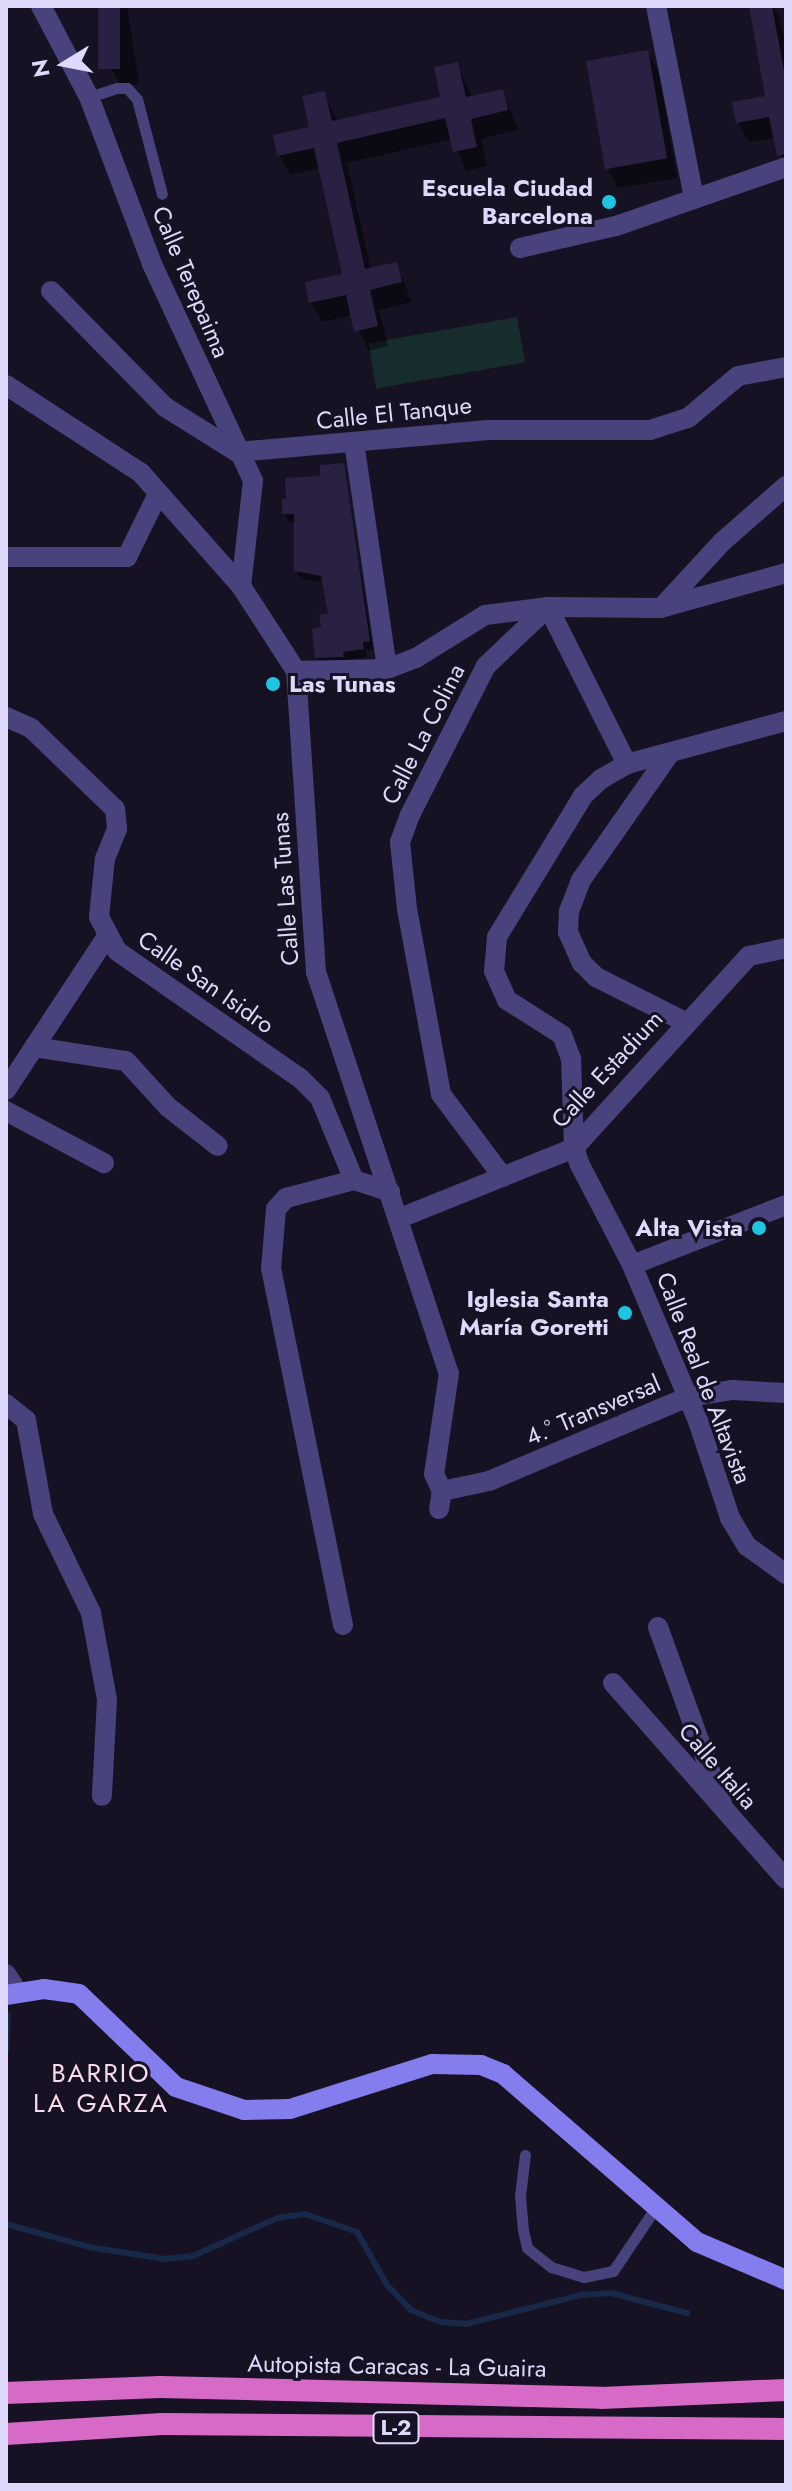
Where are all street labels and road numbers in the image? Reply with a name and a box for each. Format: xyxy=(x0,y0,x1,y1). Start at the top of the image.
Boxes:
street label: Calle Terepaima xyxy=(146,202,236,362)
street label: Calle El Tanque xyxy=(315,391,473,435)
street label: Calle La Colina xyxy=(375,659,471,809)
street label: Calle Las Tunas xyxy=(265,811,305,967)
street label: Calle San Isidro xyxy=(132,924,280,1040)
street label: Calle Estadium xyxy=(545,1004,669,1134)
street label: Calle Real de Altavista xyxy=(650,1268,758,1488)
street label: 4.° Transversal xyxy=(521,1369,665,1451)
street label: Calle Italia xyxy=(673,1717,763,1815)
street label: Autopista Caracas - La Guaira xyxy=(247,2349,547,2383)
road number: L-2 xyxy=(372,2410,420,2446)

